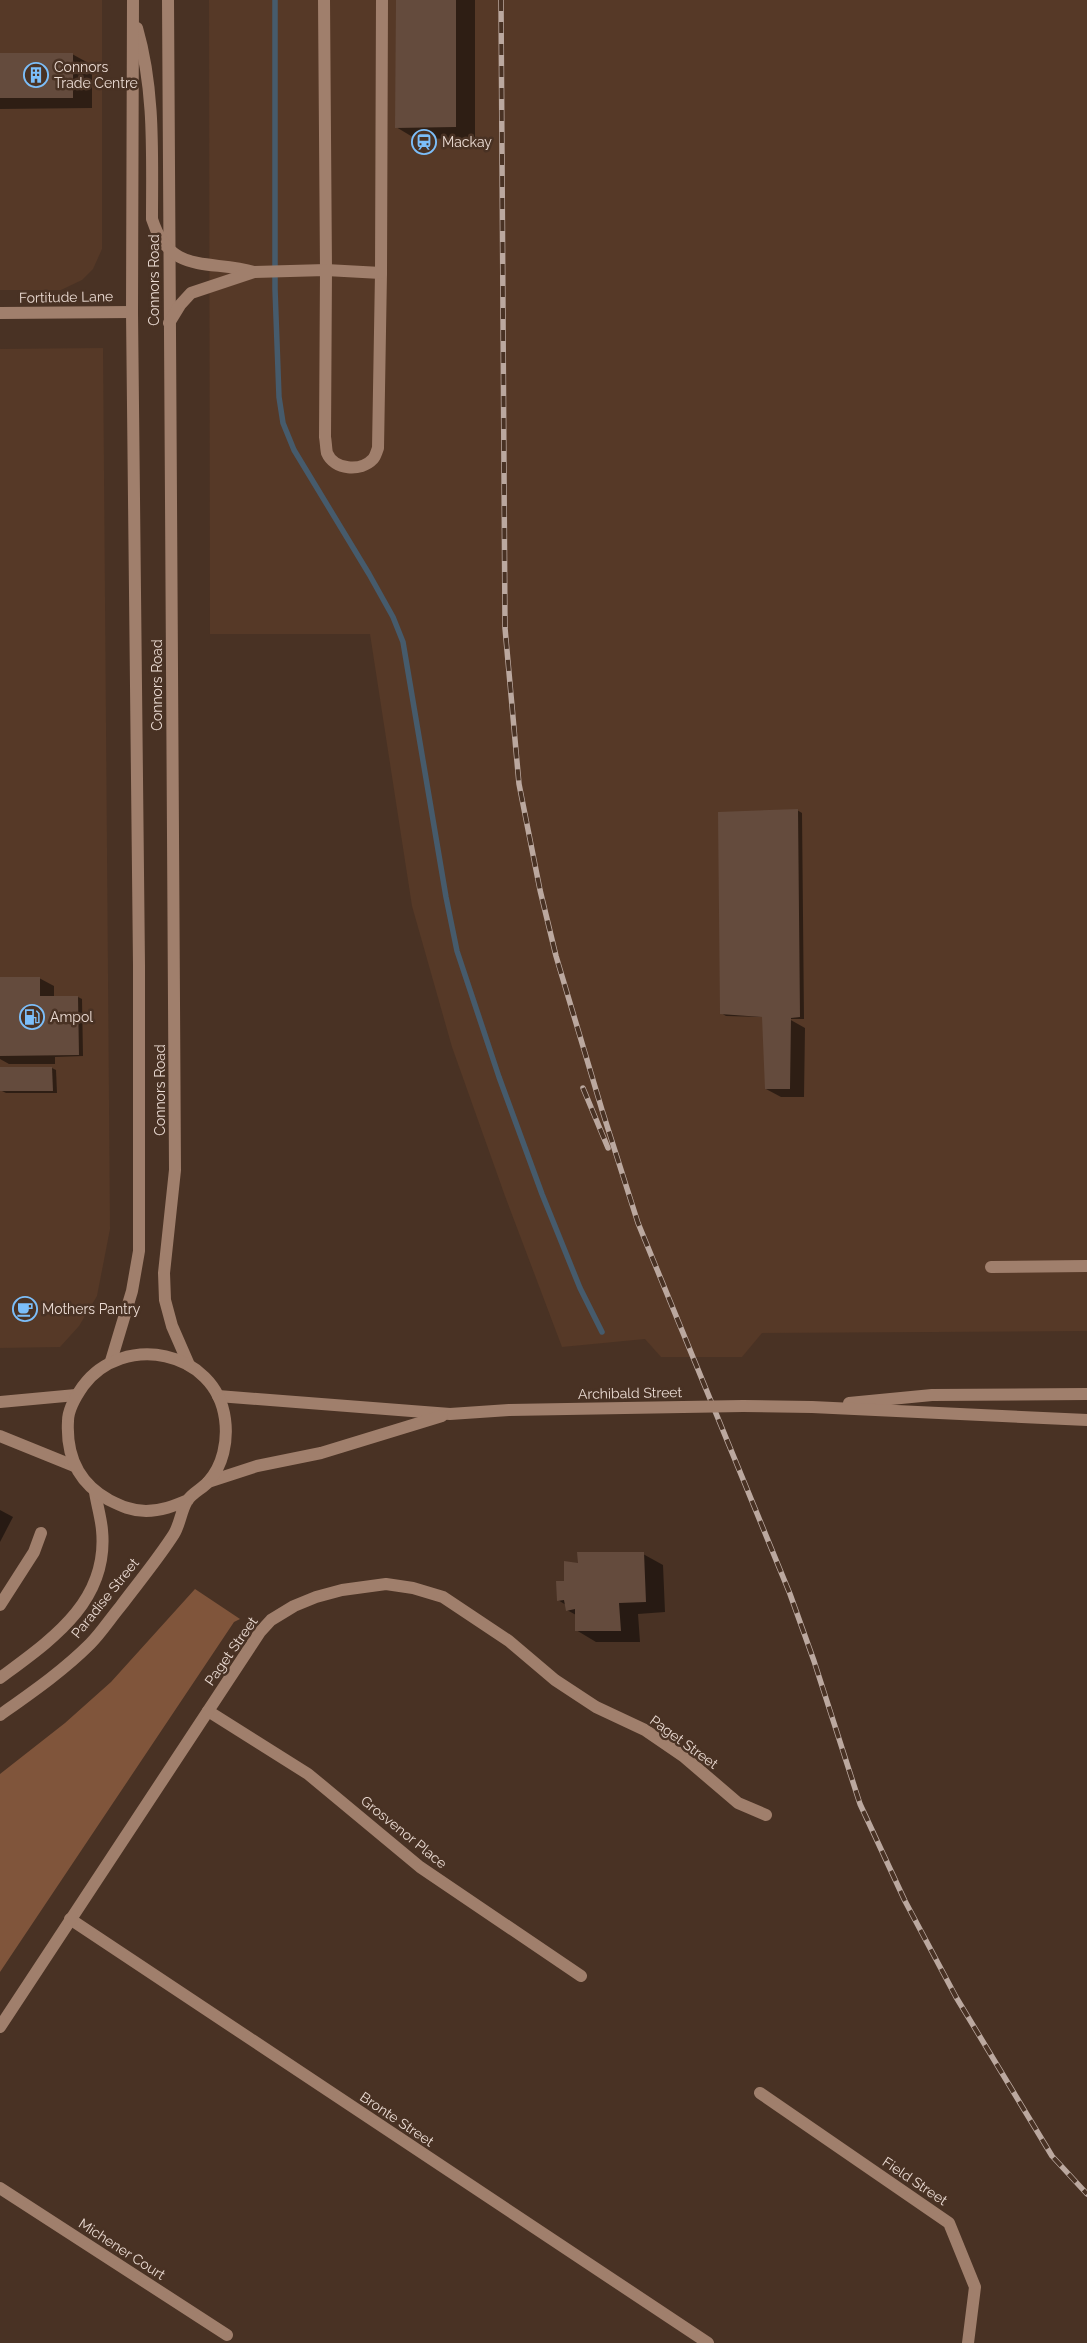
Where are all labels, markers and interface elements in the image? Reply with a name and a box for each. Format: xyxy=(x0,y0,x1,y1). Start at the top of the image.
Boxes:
place label: Connors Trade Centre xyxy=(54,59,138,91)
building icon: Connors Trade Centre xyxy=(23,62,49,88)
station icon: Mackay xyxy=(411,129,437,155)
place label: Mackay xyxy=(442,134,492,150)
street label: Connors Road xyxy=(146,234,162,326)
street label: Fortitude Lane xyxy=(19,288,113,306)
street label: Connors Road xyxy=(149,639,165,731)
fuel station icon: Ampol xyxy=(19,1004,45,1030)
place label: Ampol xyxy=(50,1009,93,1025)
street label: Connors Road xyxy=(152,1044,168,1136)
cafe icon: Mothers Pantry xyxy=(12,1296,38,1322)
place label: Mothers Pantry xyxy=(42,1301,141,1317)
street label: Archibald Street xyxy=(578,1384,683,1402)
street label: Paradise Street xyxy=(68,1555,142,1641)
street label: Paget Street xyxy=(201,1613,261,1688)
street label: Paget Street xyxy=(647,1712,721,1772)
street label: Grosvenor Place xyxy=(358,1793,450,1871)
street label: Bronte Street xyxy=(357,2088,437,2150)
street label: Field Street xyxy=(880,2154,951,2209)
street label: Michener Court xyxy=(76,2215,168,2283)

